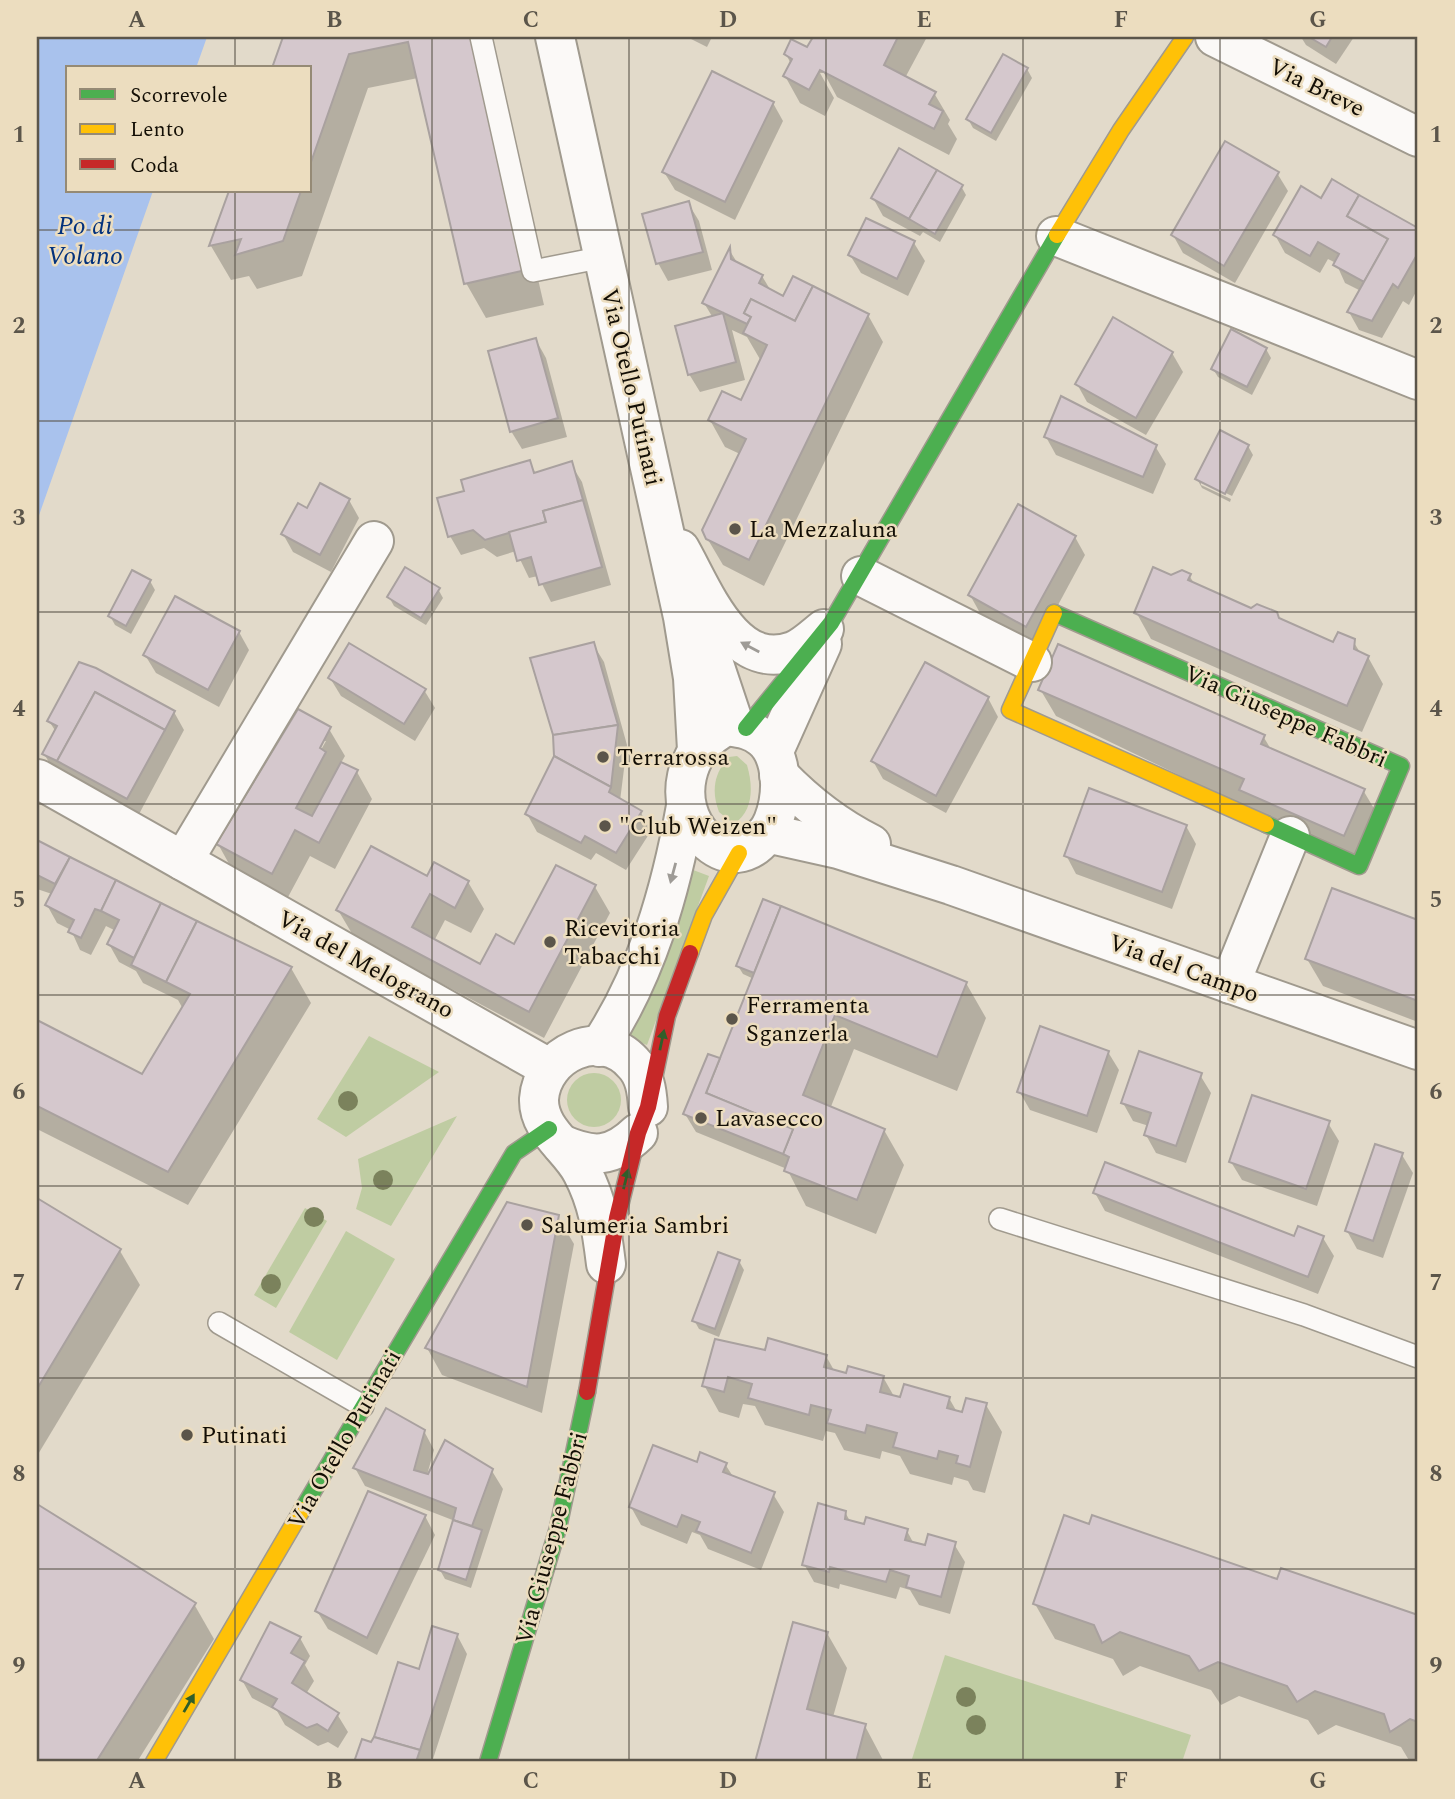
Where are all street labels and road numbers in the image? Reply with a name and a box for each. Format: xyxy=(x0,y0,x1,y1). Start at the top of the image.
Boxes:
street label: Via Breve xyxy=(1262,49,1371,127)
street label: Via Otello Putinati xyxy=(591,285,671,490)
street label: Via Giuseppe Fabbri xyxy=(1178,656,1393,778)
street label: Via del Melograno xyxy=(271,901,460,1028)
street label: Via del Campo xyxy=(1103,925,1264,1013)
street label: Via Otello Putinati xyxy=(279,1343,411,1536)
street label: Via Giuseppe Fabbri xyxy=(506,1428,598,1649)

